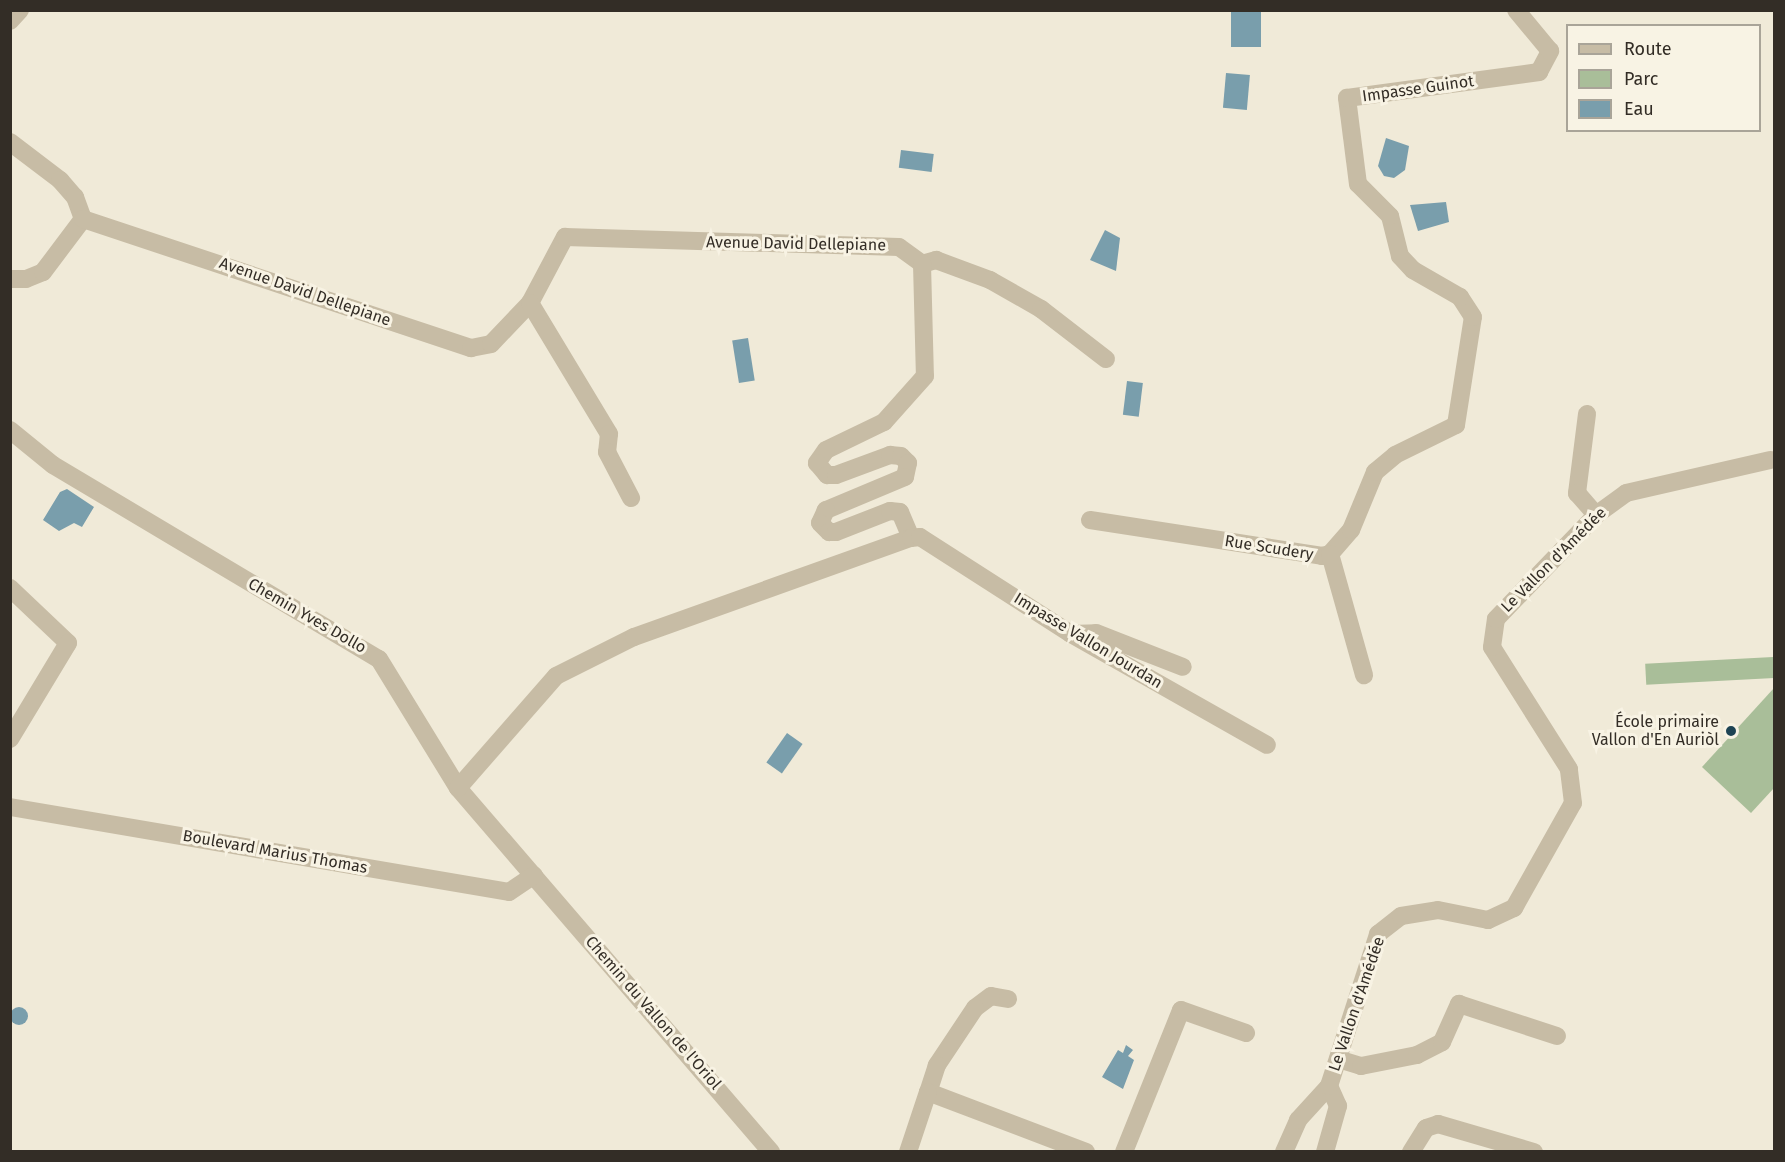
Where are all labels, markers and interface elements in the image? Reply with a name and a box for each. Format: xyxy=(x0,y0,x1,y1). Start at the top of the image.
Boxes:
legend xyxy=(1566,24,1761,132)
text: Route xyxy=(1624,38,1672,60)
text: Parc xyxy=(1624,68,1658,90)
street label: Impasse Guinot xyxy=(1361,72,1475,106)
text: Eau xyxy=(1624,98,1654,120)
street label: Avenue David Dellepiane xyxy=(706,233,886,255)
street label: Avenue David Dellepiane xyxy=(217,254,393,330)
street label: Le Vallon d'Amédée xyxy=(1497,503,1611,617)
street label: Rue Scudery xyxy=(1223,531,1315,565)
street label: Chemin Yves Dollo xyxy=(244,574,370,658)
street label: Impasse Vallon Jourdan xyxy=(1010,589,1166,693)
place label: École primaire Vallon d'En Auriòl xyxy=(1592,712,1719,750)
marker: École primaire Vallon d'En Auriòl xyxy=(1724,724,1738,738)
street label: Boulevard Marius Thomas xyxy=(181,826,369,878)
street label: Chemin du Vallon de l'Oriol xyxy=(581,932,725,1094)
street label: Le Vallon d'Amédée xyxy=(1325,934,1389,1074)

